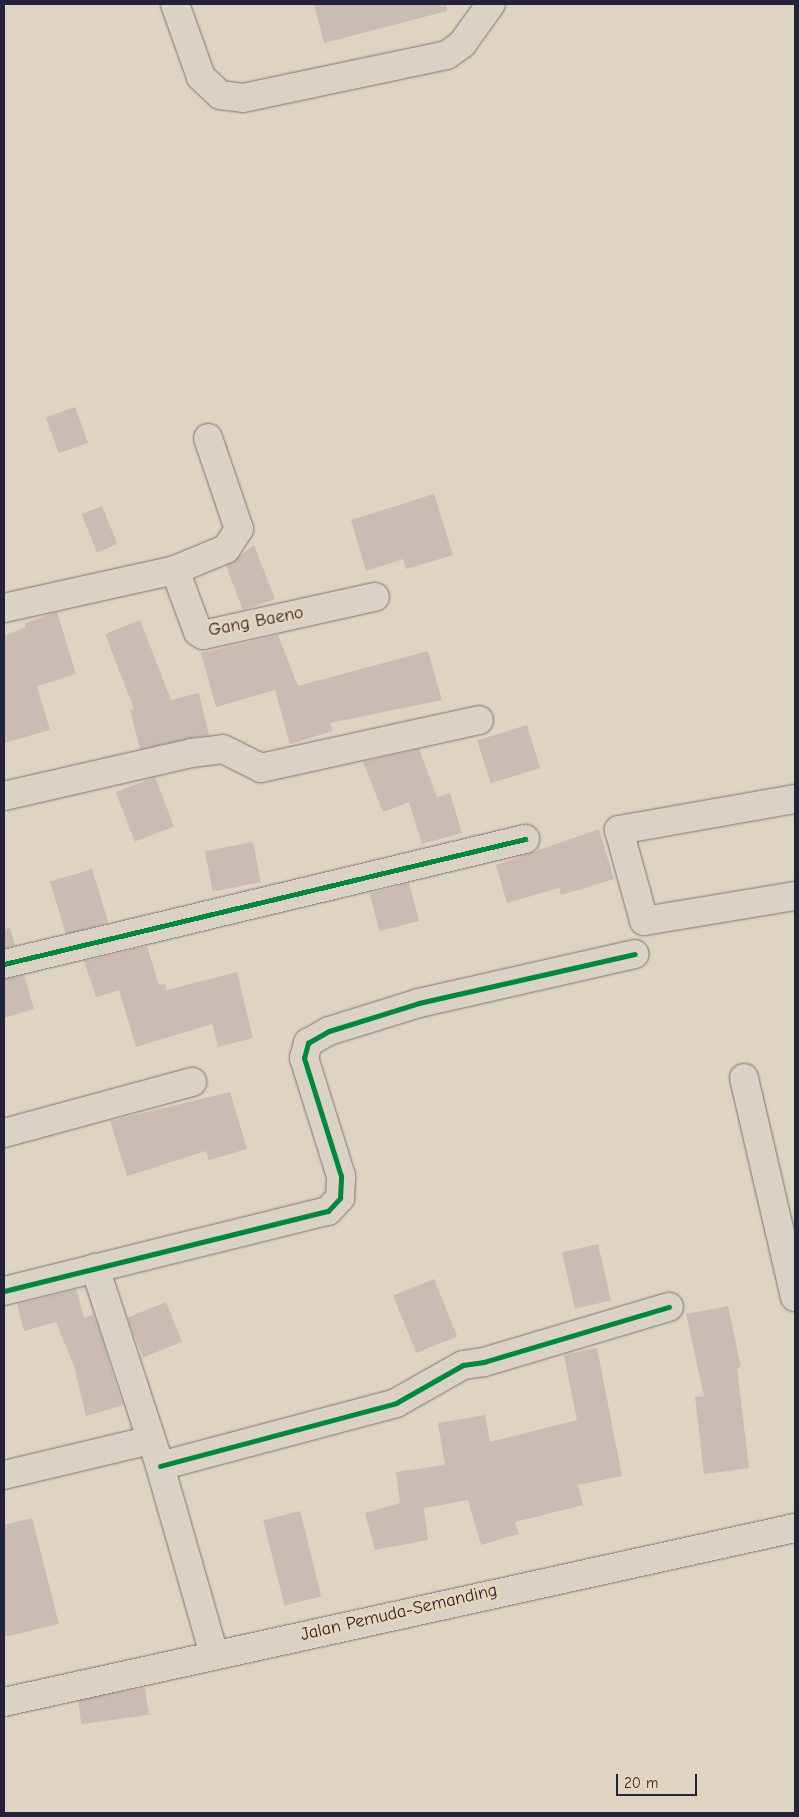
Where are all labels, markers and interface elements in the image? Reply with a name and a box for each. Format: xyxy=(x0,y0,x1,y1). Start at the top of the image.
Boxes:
street label: Gang Baeno xyxy=(207,602,305,642)
street label: Jalan Pemuda-Semanding xyxy=(298,1580,500,1646)
scale bar xyxy=(619,1764,700,1796)
text: 20 m xyxy=(624,1774,658,1792)

